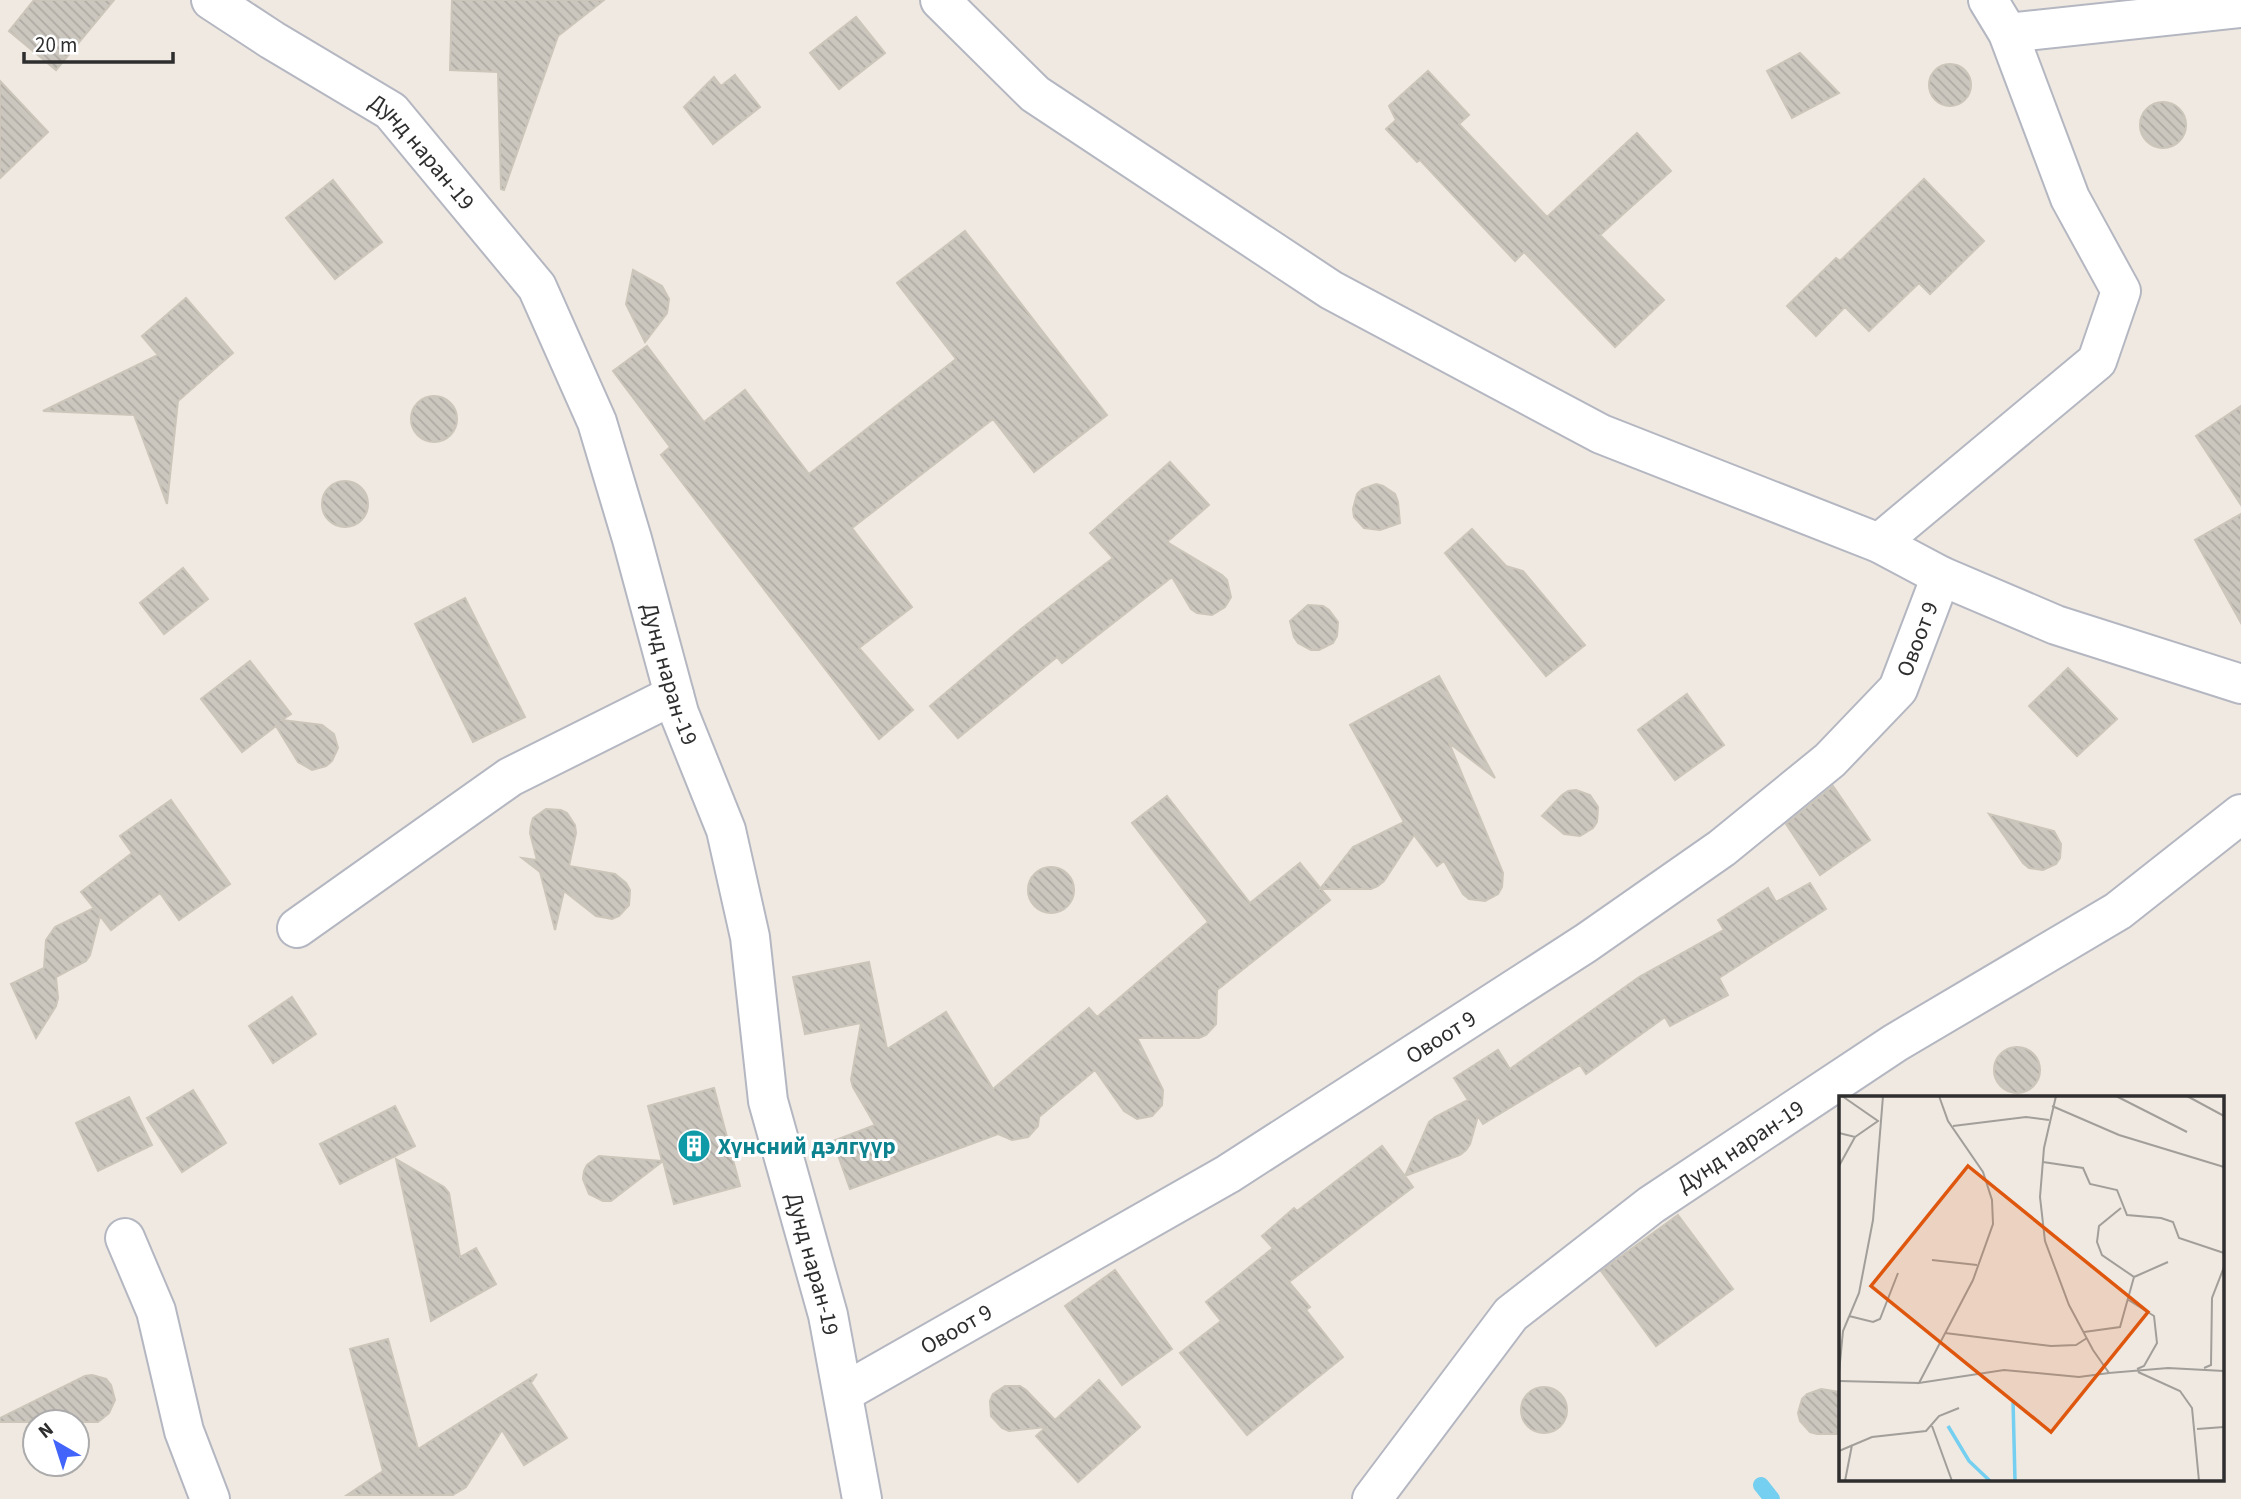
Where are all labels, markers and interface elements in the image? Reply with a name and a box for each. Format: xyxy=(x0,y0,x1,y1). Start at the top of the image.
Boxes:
scale bar xyxy=(24,21,173,65)
text: 20 m xyxy=(35,30,77,60)
street label: Дунд наран-19 xyxy=(363,85,482,217)
street label: Овоот 9 xyxy=(1888,597,1947,682)
street label: Дунд наран-19 xyxy=(633,599,706,750)
street label: Овоот 9 xyxy=(1399,1002,1483,1072)
street label: Дунд наран-19 xyxy=(1670,1092,1811,1201)
inset map xyxy=(1839,1096,2224,1482)
building icon: Хүнсний дэлгүүр xyxy=(675,1127,713,1165)
place label: Хүнсний дэлгүүр xyxy=(718,1130,896,1163)
street label: Дунд наран-19 xyxy=(777,1189,847,1338)
street label: Овоот 9 xyxy=(914,1295,998,1363)
north arrow xyxy=(21,1408,91,1478)
text: N xyxy=(33,1416,60,1445)

